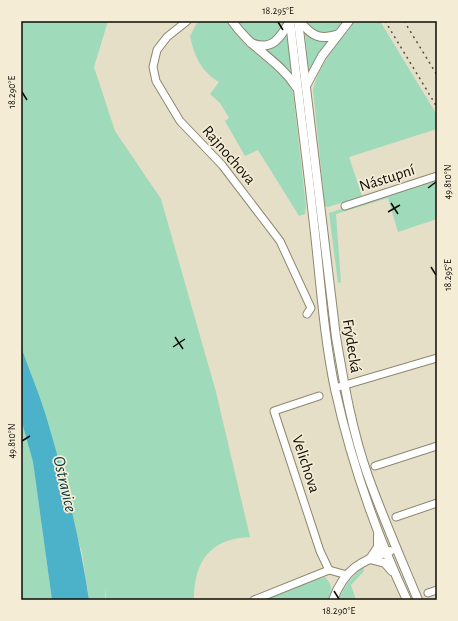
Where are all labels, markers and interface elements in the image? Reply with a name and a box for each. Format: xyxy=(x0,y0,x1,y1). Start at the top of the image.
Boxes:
text: 18.295°E xyxy=(262,6,294,16)
text: 18.290°E xyxy=(7,75,17,108)
street label: Rajnochova xyxy=(198,122,259,188)
street label: Nástupní xyxy=(357,161,417,194)
text: 49.810°N xyxy=(443,164,453,200)
text: 18.295°E xyxy=(443,259,453,291)
street label: Frýdecká xyxy=(339,318,364,374)
text: 49.810°N xyxy=(7,423,17,459)
street label: Velichova xyxy=(289,433,323,495)
water label: Ostravice xyxy=(50,454,80,514)
text: 18.290°E xyxy=(323,606,356,616)

